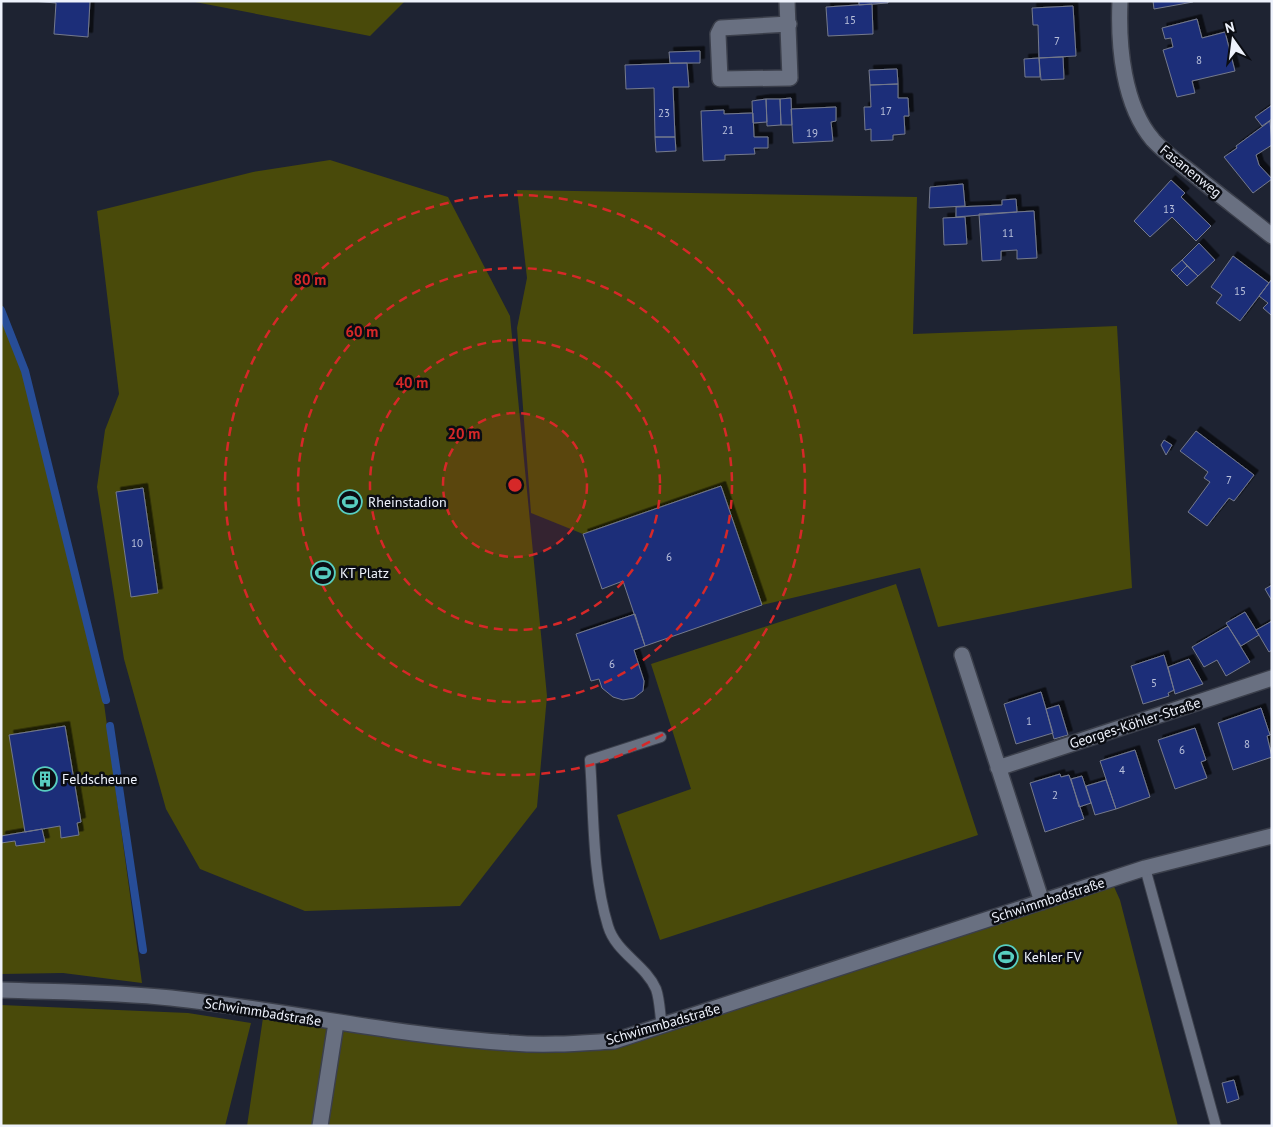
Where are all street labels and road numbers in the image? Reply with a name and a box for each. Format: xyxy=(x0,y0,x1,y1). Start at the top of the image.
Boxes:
street label: Fasanenweg xyxy=(1157,141,1225,201)
street label: Georges-Köhler-Straße xyxy=(1067,693,1203,753)
street label: Schwimmbadstraße xyxy=(989,873,1107,927)
street label: Schwimmbadstraße xyxy=(203,994,323,1030)
street label: Schwimmbadstraße xyxy=(604,999,722,1049)

